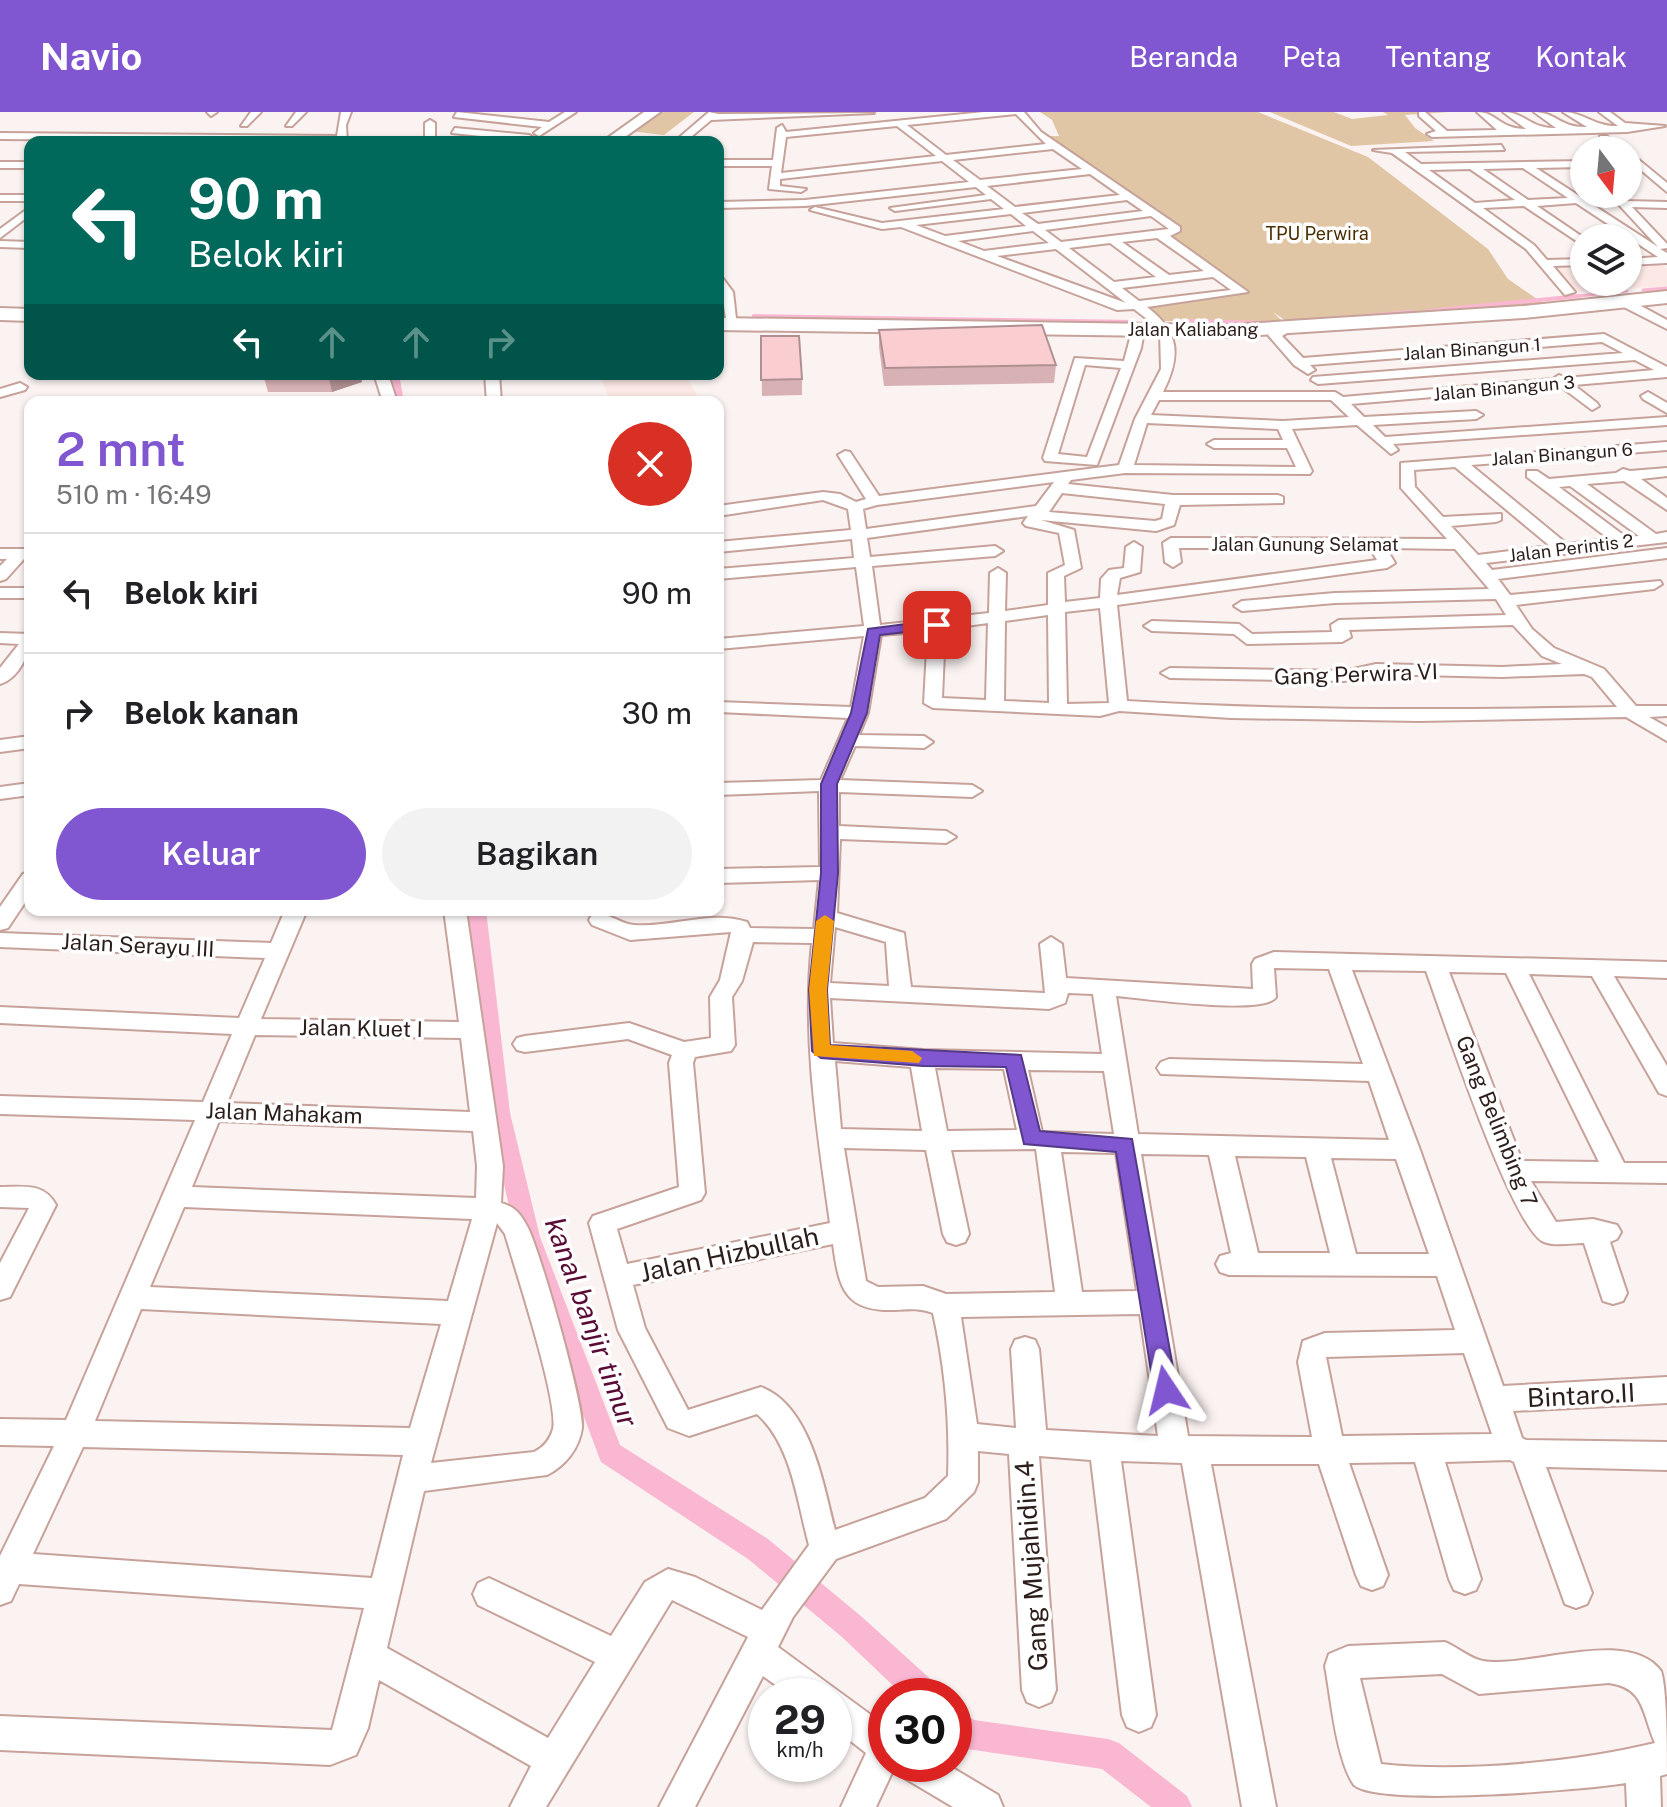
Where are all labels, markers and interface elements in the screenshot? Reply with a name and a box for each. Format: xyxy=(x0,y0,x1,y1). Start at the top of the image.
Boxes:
text: Navio xyxy=(40,34,142,79)
text: Beranda xyxy=(1129,40,1238,73)
text: Peta xyxy=(1282,40,1341,73)
text: Tentang xyxy=(1385,40,1491,73)
text: Kontak xyxy=(1535,40,1627,73)
north arrow xyxy=(1570,136,1642,208)
map controls xyxy=(1570,136,1642,296)
text: 90 m xyxy=(188,166,324,232)
icon: left xyxy=(56,168,160,272)
park label: TPU Perwira xyxy=(1265,223,1369,244)
button: layers xyxy=(1570,224,1642,296)
text: Belok kiri xyxy=(188,233,344,275)
street label: Jalan Kaliabang xyxy=(1127,319,1259,340)
icon: left xyxy=(226,320,270,364)
icon: ahead xyxy=(310,320,354,364)
icon: ahead xyxy=(394,320,438,364)
icon: right xyxy=(478,320,522,364)
street label: Jalan Binangun 1 xyxy=(1402,334,1542,364)
street label: Jalan Binangun 3 xyxy=(1432,371,1576,405)
text: 2 mnt xyxy=(56,420,186,477)
button: close xyxy=(608,422,692,506)
street label: Jalan Binangun 6 xyxy=(1491,439,1633,469)
text: 510 m · 16:49 xyxy=(56,479,211,510)
street label: Jalan Perintis 2 xyxy=(1507,530,1635,566)
street label: Jalan Gunung Selamat xyxy=(1211,534,1399,555)
icon: left xyxy=(56,571,100,615)
text: Belok kiri xyxy=(124,575,258,611)
text: 90 m xyxy=(622,575,692,611)
pin xyxy=(903,591,971,659)
icon: arrive xyxy=(915,603,959,647)
street label: Gang Perwira VI xyxy=(1274,658,1438,690)
icon: right xyxy=(56,691,100,735)
text: Belok kanan xyxy=(124,695,299,731)
text: 30 m xyxy=(622,695,692,731)
button: Keluar xyxy=(56,808,366,900)
button: Bagikan xyxy=(382,808,692,900)
street label: Jalan Serayu III xyxy=(61,928,215,962)
street label: Jalan Kluet I xyxy=(299,1014,423,1042)
street label: Gang Belimbing 7 xyxy=(1451,1032,1543,1210)
street label: Jalan Mahakam xyxy=(205,1097,363,1129)
water label: kanal banjir timur xyxy=(539,1213,645,1432)
street label: Jalan Hizbullah xyxy=(637,1220,821,1288)
position arrow xyxy=(1124,1348,1208,1432)
street label: Bintaro.II xyxy=(1526,1377,1636,1413)
street label: Gang Mujahidin.4 xyxy=(1008,1460,1054,1672)
speed limit sign: 30 xyxy=(868,1678,972,1782)
text: 29 xyxy=(774,1696,826,1743)
text: km/h xyxy=(776,1738,824,1762)

